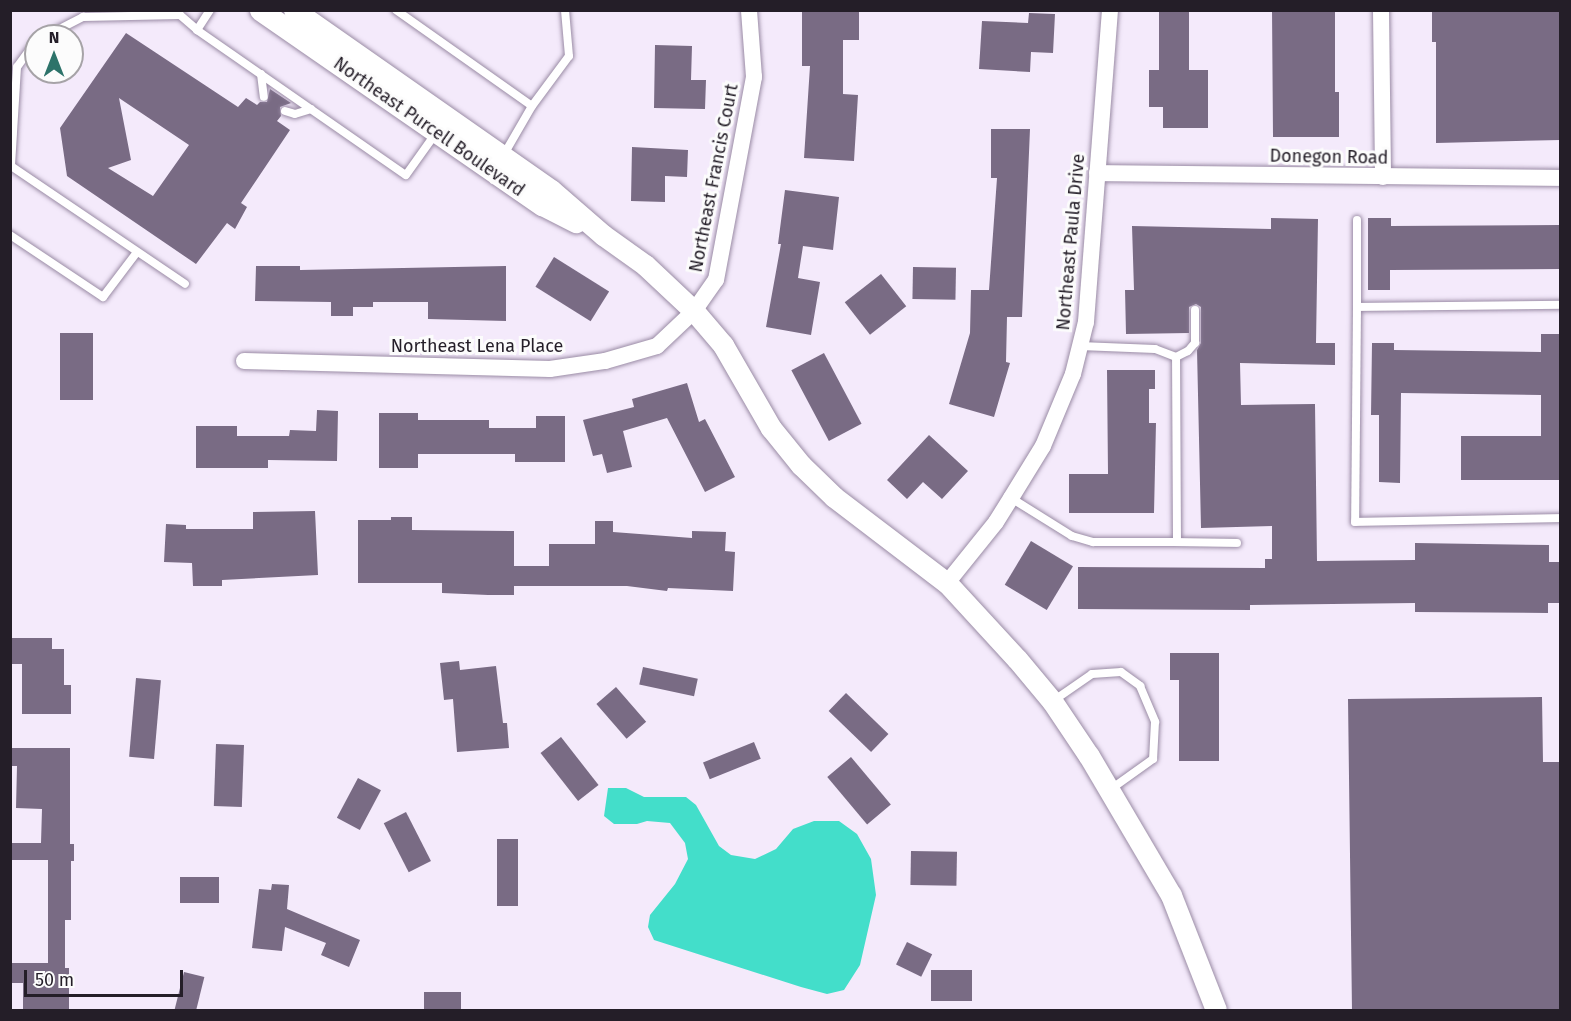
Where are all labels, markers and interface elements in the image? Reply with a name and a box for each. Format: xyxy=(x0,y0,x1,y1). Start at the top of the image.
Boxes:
north arrow xyxy=(24,24,84,84)
text: N xyxy=(49,28,59,47)
street label: Northeast Purcell Boulevard xyxy=(329,53,529,201)
street label: Northeast Francis Court xyxy=(685,82,743,274)
street label: Donegon Road xyxy=(1269,145,1389,169)
street label: Northeast Paula Drive xyxy=(1053,153,1089,331)
street label: Northeast Lena Place xyxy=(391,335,563,357)
scale bar xyxy=(27,958,186,996)
text: 50 m xyxy=(35,969,74,991)

